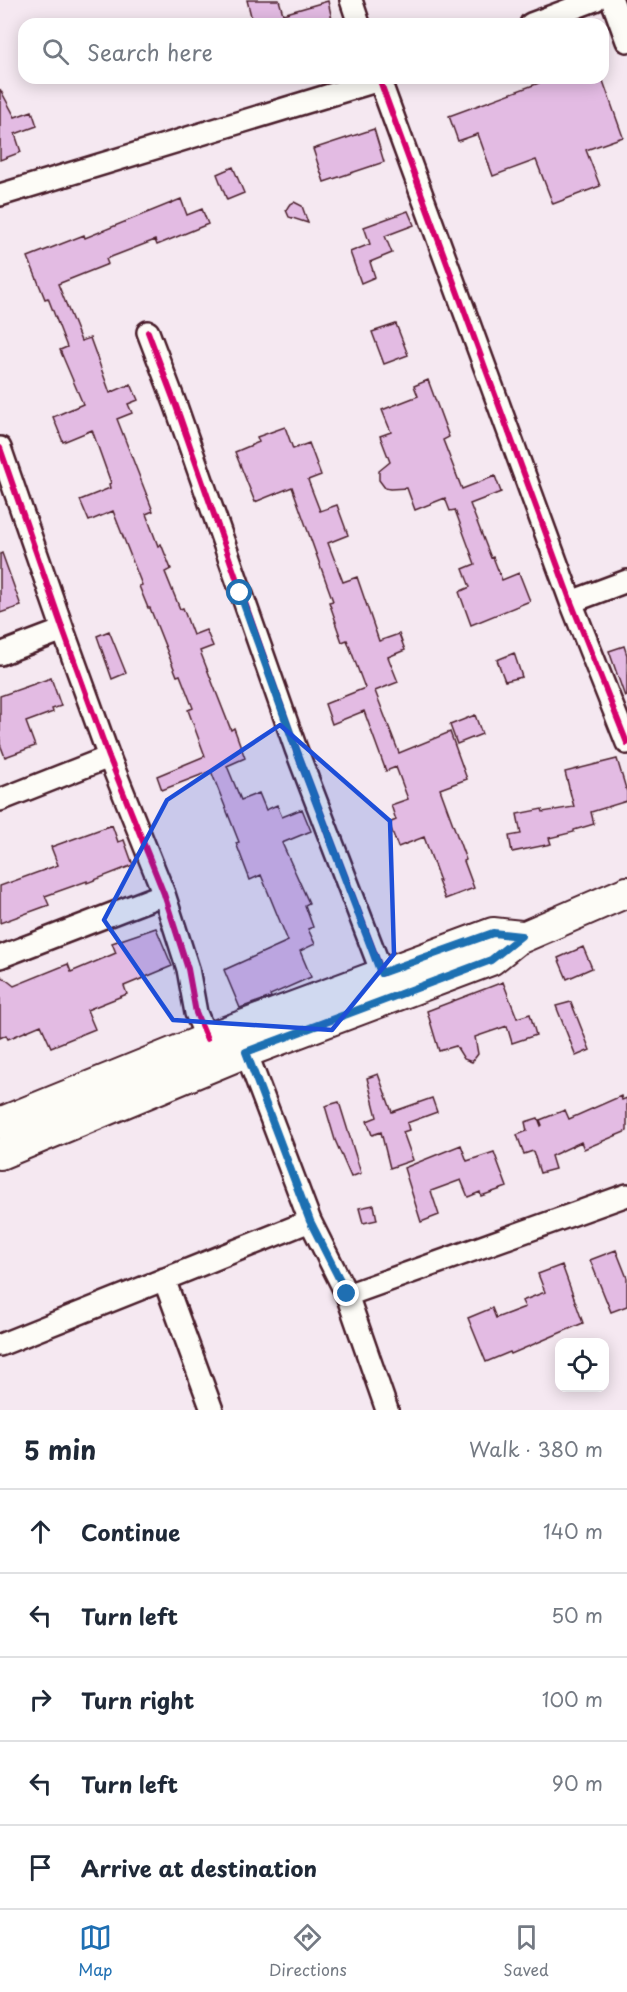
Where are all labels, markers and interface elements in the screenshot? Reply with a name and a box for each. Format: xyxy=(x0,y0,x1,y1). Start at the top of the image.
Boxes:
search box xyxy=(18,18,609,84)
icon: search xyxy=(39,35,72,68)
text: Search here xyxy=(87,35,213,68)
route start xyxy=(226,579,252,605)
route end xyxy=(333,1280,359,1306)
map controls xyxy=(555,1338,609,1392)
button: locate xyxy=(555,1338,609,1392)
text: 5 min xyxy=(24,1430,96,1469)
text: Walk · 380 m xyxy=(469,1434,603,1464)
icon: ahead xyxy=(24,1515,57,1548)
text: Continue xyxy=(81,1515,180,1548)
text: 140 m xyxy=(543,1516,603,1546)
icon: left xyxy=(24,1599,57,1632)
text: Turn left xyxy=(81,1599,178,1632)
text: 50 m xyxy=(551,1600,603,1630)
icon: right xyxy=(24,1683,57,1716)
text: Turn right xyxy=(81,1683,194,1716)
text: 100 m xyxy=(542,1684,603,1714)
icon: left xyxy=(24,1767,57,1800)
text: Turn left xyxy=(81,1767,178,1800)
text: 90 m xyxy=(552,1768,603,1798)
icon: arrive xyxy=(24,1851,57,1884)
text: Arrive at destination xyxy=(81,1851,317,1884)
tab: Map xyxy=(78,1921,112,1981)
tab: Directions xyxy=(269,1921,347,1981)
tab: Saved xyxy=(503,1921,549,1981)

